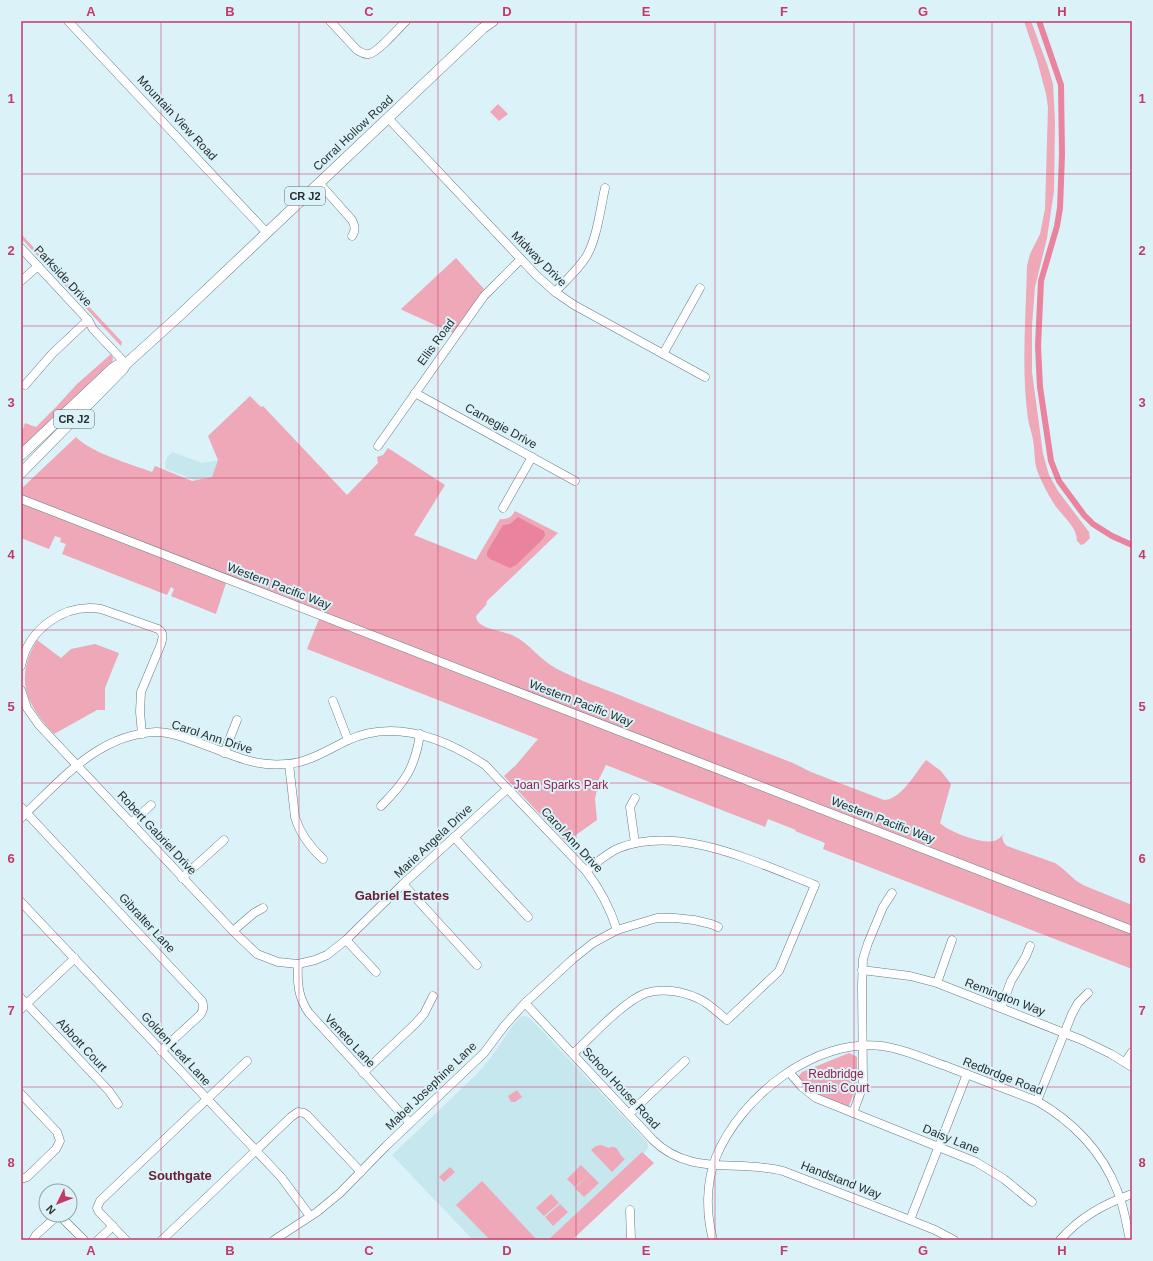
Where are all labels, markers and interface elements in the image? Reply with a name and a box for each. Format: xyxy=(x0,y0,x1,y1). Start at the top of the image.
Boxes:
text: A xyxy=(86,4,96,19)
text: B xyxy=(225,4,235,19)
text: C xyxy=(364,4,374,19)
text: D xyxy=(502,4,512,19)
text: E xyxy=(642,4,651,19)
text: F xyxy=(780,4,788,19)
text: G xyxy=(918,4,928,19)
text: H xyxy=(1057,4,1067,19)
street label: Mountain View Road xyxy=(134,73,220,163)
text: 1 xyxy=(7,91,15,106)
text: 1 xyxy=(1138,91,1146,106)
street label: Corral Hollow Road xyxy=(310,92,396,174)
road number: CR J2 xyxy=(285,187,325,205)
street label: Midway Drive xyxy=(509,229,570,290)
text: 2 xyxy=(7,243,15,258)
street label: Parkside Drive xyxy=(31,243,95,310)
text: 2 xyxy=(1138,243,1146,258)
street label: Ellis Road xyxy=(414,316,458,368)
text: 3 xyxy=(7,395,15,410)
text: 3 xyxy=(1138,395,1146,410)
street label: Carnegie Drive xyxy=(463,400,540,452)
road number: CR J2 xyxy=(54,410,94,428)
text: 4 xyxy=(7,547,15,562)
text: 4 xyxy=(1138,547,1146,562)
street label: Western Pacific Way xyxy=(225,560,333,612)
street label: Western Pacific Way xyxy=(527,677,635,729)
text: 5 xyxy=(7,699,15,714)
text: 5 xyxy=(1138,699,1146,714)
street label: Carol Ann Drive xyxy=(170,717,254,757)
park label: Joan Sparks Park xyxy=(514,778,609,792)
street label: Robert Gabriel Drive xyxy=(115,788,200,878)
street label: Western Pacific Way xyxy=(829,794,937,846)
street label: Marie Angela Drive xyxy=(391,801,475,881)
street label: Carol Ann Drive xyxy=(538,804,606,876)
text: 6 xyxy=(7,851,15,866)
text: 6 xyxy=(1138,851,1146,866)
district label: Gabriel Estates xyxy=(355,888,449,903)
street label: Gibralter Lane xyxy=(116,890,178,956)
street label: Remington Way xyxy=(963,975,1047,1019)
text: 7 xyxy=(7,1003,15,1018)
text: 7 xyxy=(1138,1003,1146,1018)
street label: Golden Leaf Lane xyxy=(138,1009,214,1089)
street label: Veneto Lane xyxy=(322,1012,378,1071)
street label: Abbott Court xyxy=(54,1016,111,1075)
street label: Mabel Josephine Lane xyxy=(383,1039,480,1133)
street label: School House Road xyxy=(579,1044,663,1132)
street label: Redbrdge Road xyxy=(961,1054,1045,1098)
park label: Redbridge Tennis Court xyxy=(802,1067,870,1095)
street label: Daisy Lane xyxy=(921,1121,982,1157)
text: 8 xyxy=(7,1155,15,1170)
text: 8 xyxy=(1138,1155,1146,1170)
street label: Handstand Way xyxy=(799,1158,883,1202)
district label: Southgate xyxy=(148,1168,212,1183)
north arrow xyxy=(38,1183,78,1223)
text: N xyxy=(44,1203,58,1217)
text: A xyxy=(86,1243,96,1258)
text: B xyxy=(225,1243,235,1258)
text: C xyxy=(364,1243,374,1258)
text: D xyxy=(502,1243,512,1258)
text: E xyxy=(642,1243,651,1258)
text: F xyxy=(780,1243,788,1258)
text: G xyxy=(918,1243,928,1258)
text: H xyxy=(1057,1243,1067,1258)

